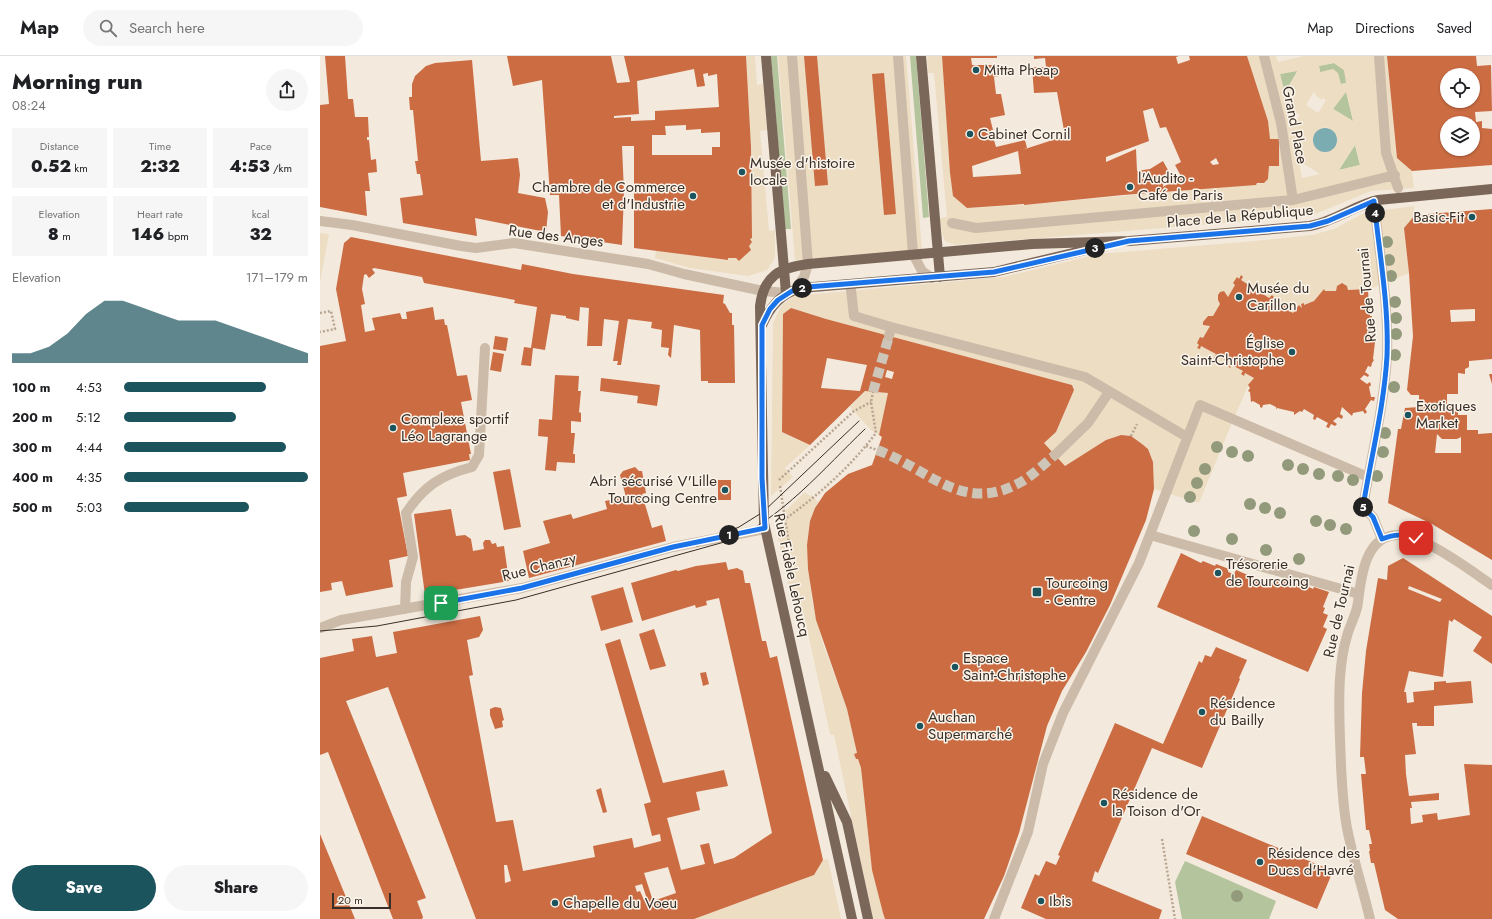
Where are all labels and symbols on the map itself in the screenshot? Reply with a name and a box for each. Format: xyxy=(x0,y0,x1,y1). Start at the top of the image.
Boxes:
place label: Mitta Pheap xyxy=(984,59,1059,81)
marker: Mitta Pheap xyxy=(971,65,981,75)
street label: Grand Place xyxy=(1277,84,1313,166)
place label: Cabinet Cornil xyxy=(978,123,1070,145)
marker: Cabinet Cornil xyxy=(965,129,975,139)
place label: Musée d'histoire locale xyxy=(750,152,855,191)
marker: Musée d'histoire locale xyxy=(737,167,747,177)
place label: l'Audito - Café de Paris xyxy=(1138,167,1223,206)
place label: Chambre de Commerce et d'Industrie xyxy=(532,176,685,215)
marker: l'Audito - Café de Paris xyxy=(1125,182,1135,192)
marker: Chambre de Commerce et d'Industrie xyxy=(688,191,698,201)
street label: Place de la République xyxy=(1166,199,1314,233)
pin: 4 xyxy=(1365,203,1385,223)
place label: Basic-Fit xyxy=(1413,206,1464,228)
marker: Basic-Fit xyxy=(1467,212,1477,222)
street label: Rue des Anges xyxy=(507,219,605,253)
pin: 3 xyxy=(1085,238,1105,258)
street label: Rue de Tournai xyxy=(1352,247,1382,343)
place label: Musée du Carillon xyxy=(1247,277,1309,316)
pin: 2 xyxy=(792,278,812,298)
marker: Musée du Carillon xyxy=(1234,292,1244,302)
place label: Église Saint-Christophe xyxy=(1181,332,1284,371)
marker: Église Saint-Christophe xyxy=(1287,347,1297,357)
place label: Exotiques Market xyxy=(1416,395,1476,434)
place label: Complexe sportif Léo Lagrange xyxy=(401,408,509,447)
marker: Exotiques Market xyxy=(1403,410,1413,420)
marker: Complexe sportif Léo Lagrange xyxy=(388,423,398,433)
place label: Abri sécurisé V'Lille Tourcoing Centre xyxy=(589,470,717,509)
marker: Abri sécurisé V'Lille Tourcoing Centre xyxy=(720,485,730,495)
pin: 5 xyxy=(1353,497,1373,517)
street label: Rue Fidèle Lehoucq xyxy=(768,511,816,639)
pin xyxy=(1399,521,1433,555)
pin: 1 xyxy=(719,525,739,545)
street label: Rue Chanzy xyxy=(500,547,579,587)
place label: Trésorerie de Tourcoing xyxy=(1226,553,1309,592)
street label: Rue de Tournai xyxy=(1318,562,1360,660)
marker: Trésorerie de Tourcoing xyxy=(1213,568,1223,578)
place label: Tourcoing - Centre xyxy=(1046,572,1108,611)
pin xyxy=(424,586,458,620)
marker: Tourcoing - Centre xyxy=(1031,586,1043,598)
place label: Espace Saint-Christophe xyxy=(963,647,1066,686)
marker: Espace Saint-Christophe xyxy=(950,662,960,672)
place label: Résidence du Bailly xyxy=(1210,692,1275,731)
place label: Auchan Supermarché xyxy=(928,706,1012,745)
marker: Résidence du Bailly xyxy=(1197,707,1207,717)
marker: Auchan Supermarché xyxy=(915,721,925,731)
place label: Résidence de la Toison d'Or xyxy=(1112,783,1202,822)
marker: Résidence de la Toison d'Or xyxy=(1099,798,1109,808)
place label: Résidence des Ducs d'Havré xyxy=(1268,842,1360,881)
marker: Résidence des Ducs d'Havré xyxy=(1255,857,1265,867)
place label: Ibis xyxy=(1049,890,1071,912)
scale bar xyxy=(332,891,391,910)
place label: Chapelle du Voeu xyxy=(563,892,677,914)
marker: Ibis xyxy=(1036,896,1046,906)
marker: Chapelle du Voeu xyxy=(550,898,560,908)

